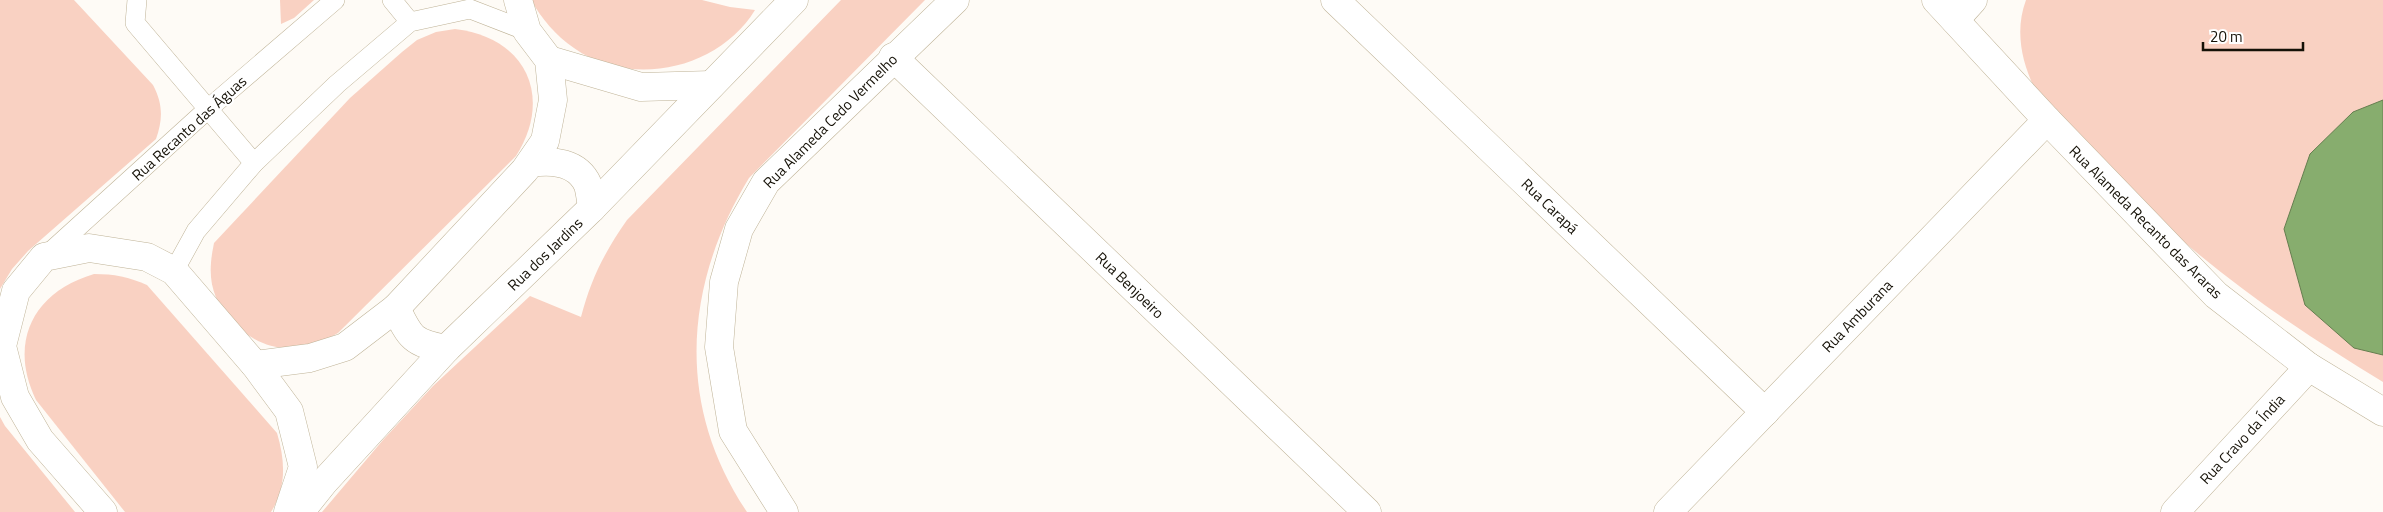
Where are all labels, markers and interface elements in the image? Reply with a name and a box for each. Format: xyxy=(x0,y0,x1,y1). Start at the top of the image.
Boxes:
scale bar xyxy=(2203,20,2303,52)
text: 20 m xyxy=(2210,25,2243,48)
street label: Rua Alameda Cedo Vermelho xyxy=(757,48,903,194)
street label: Rua Recanto das Águas xyxy=(126,70,252,186)
street label: Rua Alameda Recanto das Araras xyxy=(2064,140,2228,304)
street label: Rua Carapá xyxy=(1516,173,1584,240)
street label: Rua dos Jardins xyxy=(502,212,588,296)
street label: Rua Benjoeiro xyxy=(1090,246,1170,324)
street label: Rua Amburana xyxy=(1816,274,1898,358)
street label: Rua Cravo da Índia xyxy=(2194,388,2290,489)

